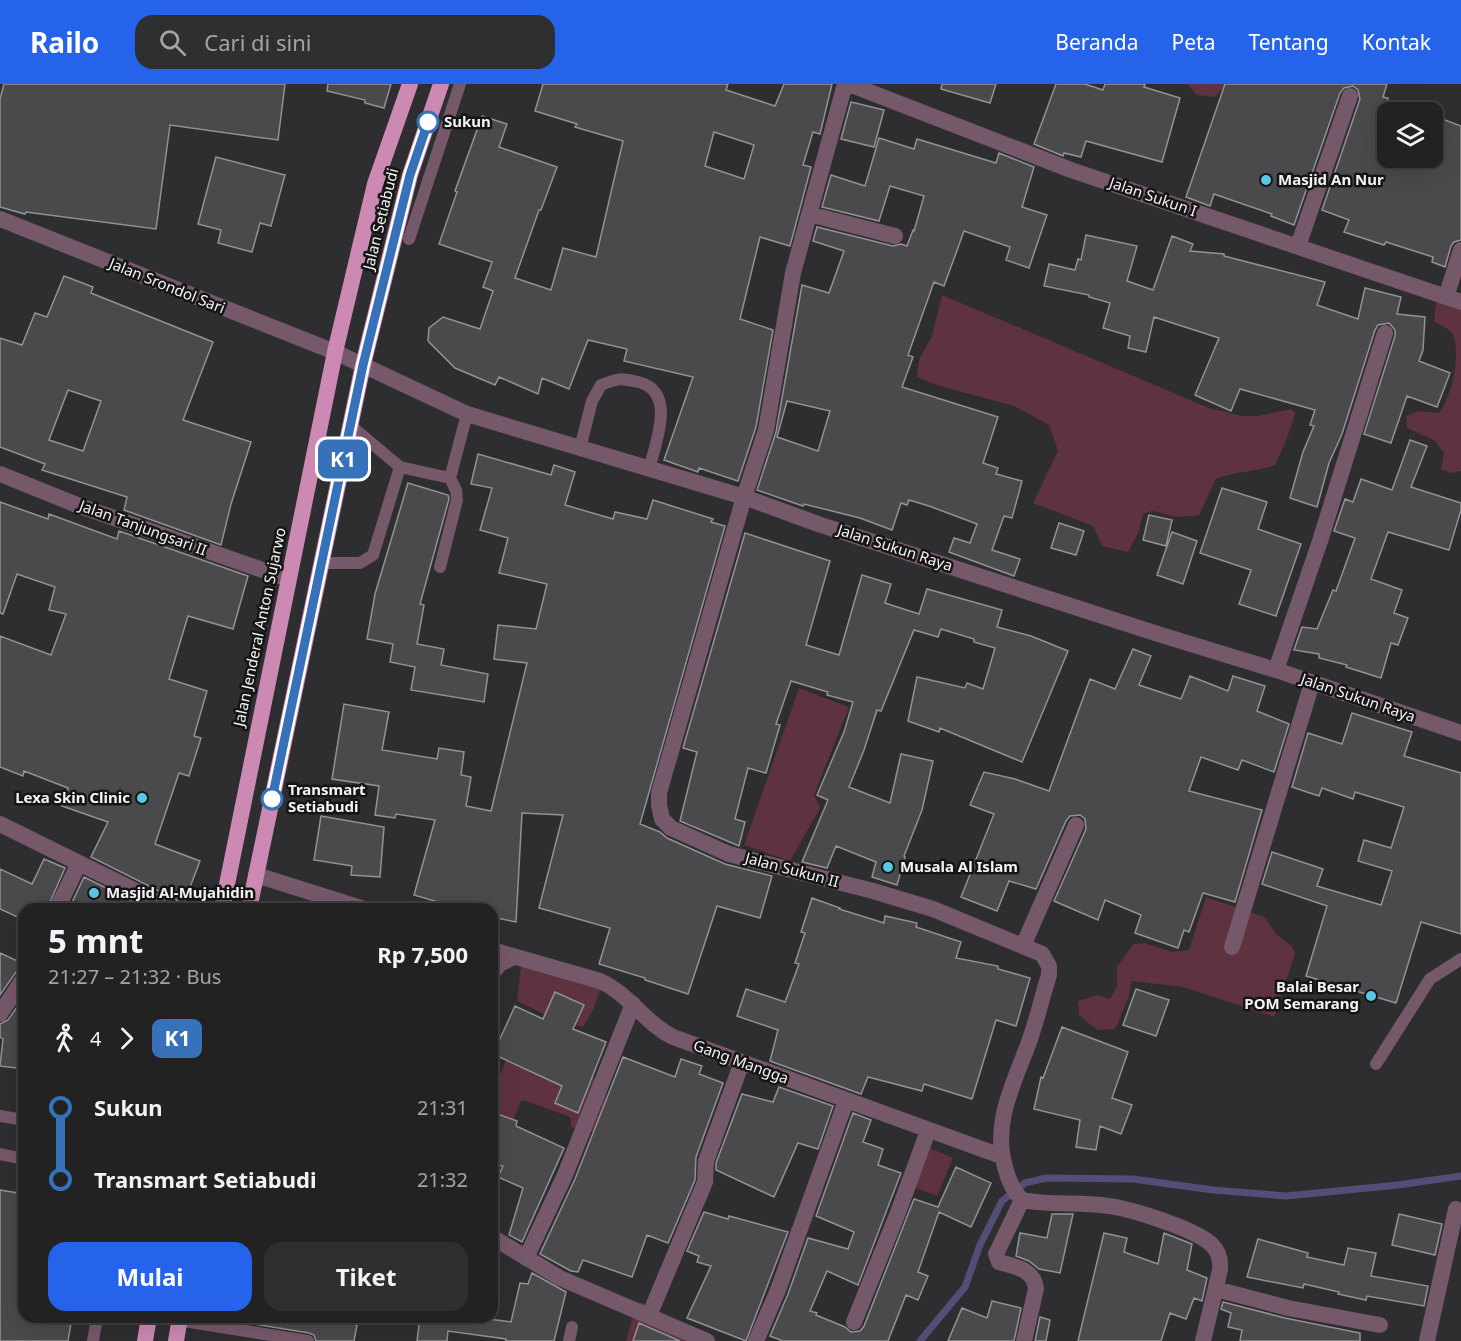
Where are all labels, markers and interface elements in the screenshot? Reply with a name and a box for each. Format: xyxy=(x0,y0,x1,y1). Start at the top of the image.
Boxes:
search box xyxy=(135,15,555,69)
text: Railo xyxy=(30,23,99,61)
icon: search xyxy=(156,26,189,59)
text: Cari di sini xyxy=(204,27,312,57)
text: Beranda xyxy=(1055,28,1139,56)
text: Peta xyxy=(1172,28,1215,56)
text: Tentang xyxy=(1248,28,1329,56)
text: Kontak xyxy=(1362,28,1431,56)
map controls xyxy=(1377,102,1443,168)
button: layers xyxy=(1377,102,1443,168)
marker: Sukun xyxy=(417,111,439,133)
place label: Sukun xyxy=(444,111,491,131)
street label: Jalan Setiabudi xyxy=(357,166,402,274)
place label: Masjid An Nur xyxy=(1278,169,1384,189)
street label: Jalan Sukun I xyxy=(1105,171,1200,220)
marker: Masjid An Nur xyxy=(1259,173,1273,187)
street label: Jalan Srondol Sari xyxy=(105,252,228,317)
line badge: K1 xyxy=(316,440,370,478)
text: K1 xyxy=(330,445,356,473)
street label: Jalan Tanjungsari II xyxy=(75,494,210,559)
street label: Jalan Sukun Raya xyxy=(833,518,955,575)
street label: Jalan Jenderal Anton Sujarwo xyxy=(228,525,290,730)
street label: Jalan Sukun Raya xyxy=(1297,667,1418,726)
place label: Transmart Setiabudi xyxy=(288,779,366,816)
place label: Lexa Skin Clinic xyxy=(15,787,130,807)
marker: Transmart Setiabudi xyxy=(261,788,283,810)
marker: Lexa Skin Clinic xyxy=(135,791,149,805)
street label: Jalan Sukun II xyxy=(741,846,841,891)
place label: Musala Al Islam xyxy=(900,856,1018,876)
marker: Musala Al Islam xyxy=(881,860,895,874)
place label: Masjid Al-Mujahidin xyxy=(106,882,254,902)
marker: Masjid Al-Mujahidin xyxy=(87,886,101,900)
text: 5 mnt xyxy=(48,918,143,963)
text: Rp 7,500 xyxy=(377,939,468,969)
text: 21:27 – 21:32 · Bus xyxy=(48,963,221,990)
place label: Balai Besar POM Semarang xyxy=(1244,976,1359,1013)
marker: Balai Besar POM Semarang xyxy=(1364,989,1378,1003)
icon: walk xyxy=(48,1022,81,1055)
icon: forward xyxy=(110,1022,143,1055)
text: K1 xyxy=(164,1024,190,1052)
text: 4 xyxy=(90,1025,101,1052)
street label: Gang Mangga xyxy=(691,1035,792,1088)
text: Sukun xyxy=(94,1092,163,1122)
text: 21:31 xyxy=(417,1094,468,1121)
text: Transmart Setiabudi xyxy=(94,1164,317,1194)
text: 21:32 xyxy=(417,1166,468,1193)
button: Mulai xyxy=(48,1242,252,1311)
button: Tiket xyxy=(264,1242,468,1311)

